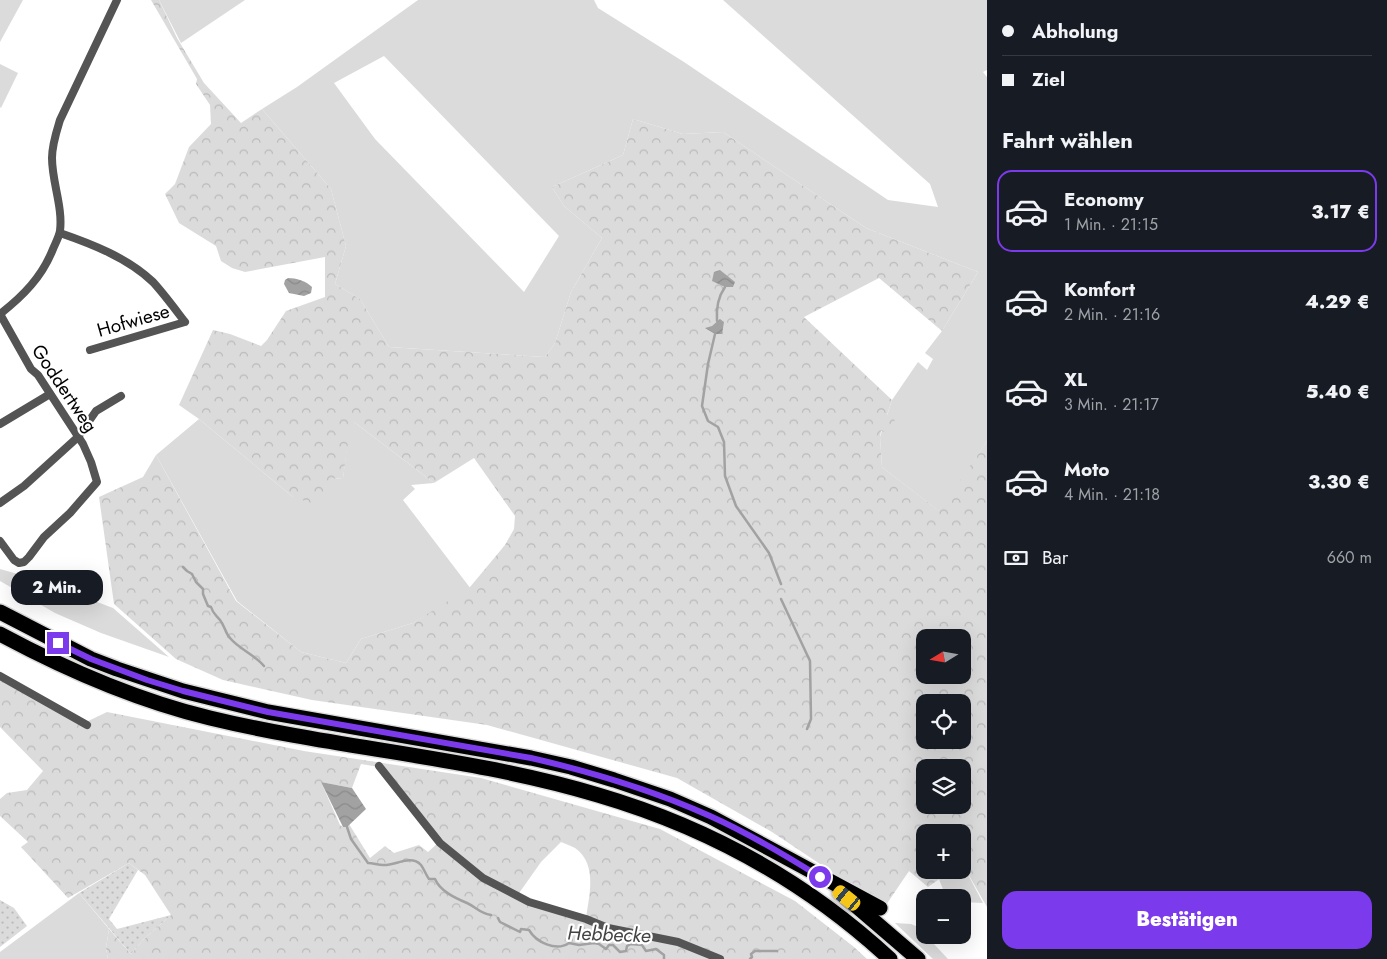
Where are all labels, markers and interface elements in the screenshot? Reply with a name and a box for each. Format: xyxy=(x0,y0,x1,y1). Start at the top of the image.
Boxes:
text: Abholung xyxy=(1032,18,1118,45)
text: Ziel xyxy=(1032,66,1065,93)
text: Fahrt wählen xyxy=(1002,124,1133,156)
text: Economy xyxy=(1064,186,1144,213)
icon: car xyxy=(1004,189,1049,234)
text: 3.17 € xyxy=(1311,198,1370,225)
text: 1 Min. · 21:15 xyxy=(1064,213,1158,236)
text: Komfort xyxy=(1064,276,1135,303)
icon: car xyxy=(1004,279,1049,324)
text: 4.29 € xyxy=(1305,288,1370,315)
street label: Hofwiese xyxy=(94,297,173,344)
text: 2 Min. · 21:16 xyxy=(1064,303,1160,326)
street label: Goddertweg xyxy=(25,339,104,438)
text: XL xyxy=(1064,366,1087,393)
icon: car xyxy=(1004,369,1049,414)
text: 5.40 € xyxy=(1306,378,1370,405)
text: 3 Min. · 21:17 xyxy=(1064,393,1159,416)
text: Moto xyxy=(1064,456,1109,483)
icon: car xyxy=(1004,459,1049,504)
text: 3.30 € xyxy=(1308,468,1370,495)
text: 4 Min. · 21:18 xyxy=(1064,483,1160,506)
icon: cash xyxy=(1002,544,1030,572)
text: Bar xyxy=(1042,544,1068,571)
text: 660 m xyxy=(1327,546,1372,569)
callout: 2 Min. xyxy=(12,570,104,606)
text: 2 Min. xyxy=(32,576,82,599)
north arrow xyxy=(916,629,971,684)
map controls xyxy=(916,629,971,944)
route end xyxy=(47,632,69,654)
button: locate xyxy=(916,694,971,749)
button: layers xyxy=(916,759,971,814)
button: + xyxy=(916,824,971,879)
route start xyxy=(809,866,831,888)
car xyxy=(830,883,863,913)
button: − xyxy=(916,889,971,944)
button: Bestätigen xyxy=(1002,891,1372,949)
water label: Hebbecke xyxy=(567,919,651,950)

